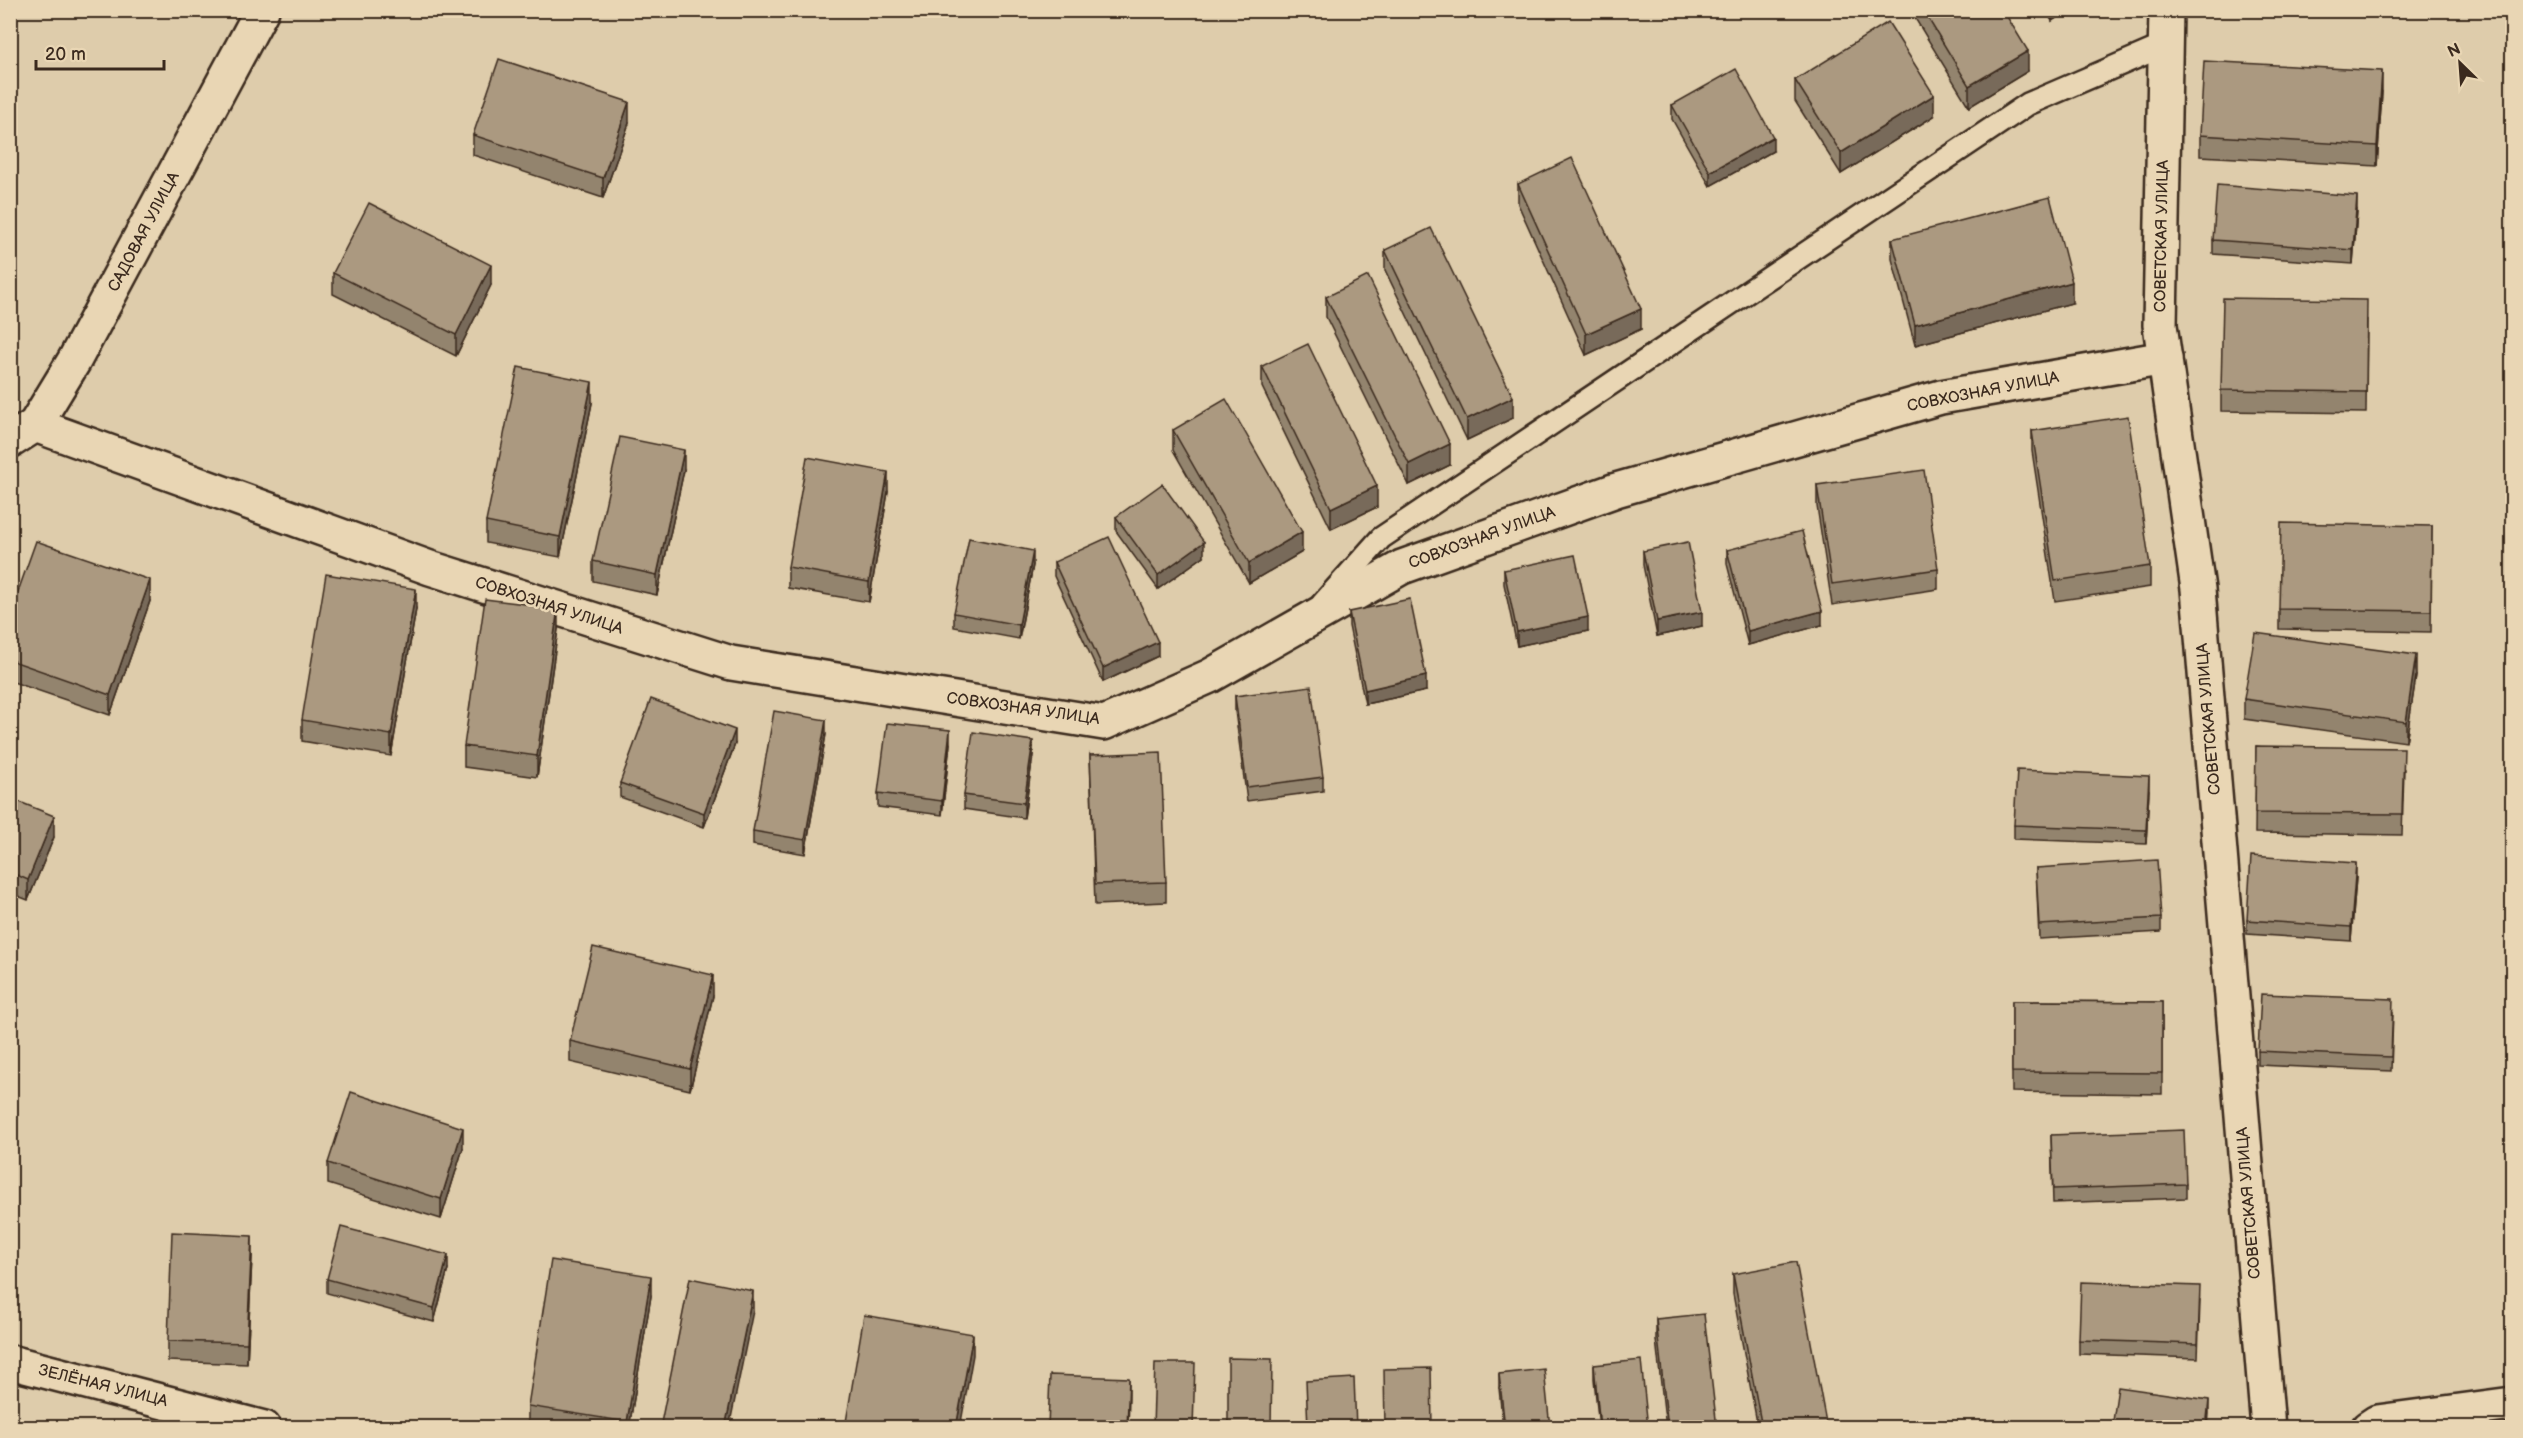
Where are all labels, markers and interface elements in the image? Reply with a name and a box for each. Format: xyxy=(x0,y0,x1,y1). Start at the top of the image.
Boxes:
scale bar xyxy=(36,33,164,71)
north arrow xyxy=(2430,33,2490,93)
text: N xyxy=(2445,40,2464,62)
text: 20 m xyxy=(45,44,86,65)
street label: СОВЕТСКАЯ УЛИЦА xyxy=(2151,159,2173,312)
street label: САДОВАЯ УЛИЦА xyxy=(104,169,184,295)
street label: СОВХОЗНАЯ УЛИЦА xyxy=(1905,368,2061,416)
street label: СОВХОЗНАЯ УЛИЦА xyxy=(1406,503,1558,573)
street label: СОВХОЗНАЯ УЛИЦА xyxy=(473,573,626,639)
street label: СОВЕТСКАЯ УЛИЦА xyxy=(2193,642,2225,796)
street label: СОВХОЗНАЯ УЛИЦА xyxy=(945,689,1101,729)
street label: СОВЕТСКАЯ УЛИЦА xyxy=(2233,1126,2265,1280)
street label: ЗЕЛЁНАЯ УЛИЦА xyxy=(37,1360,170,1411)

